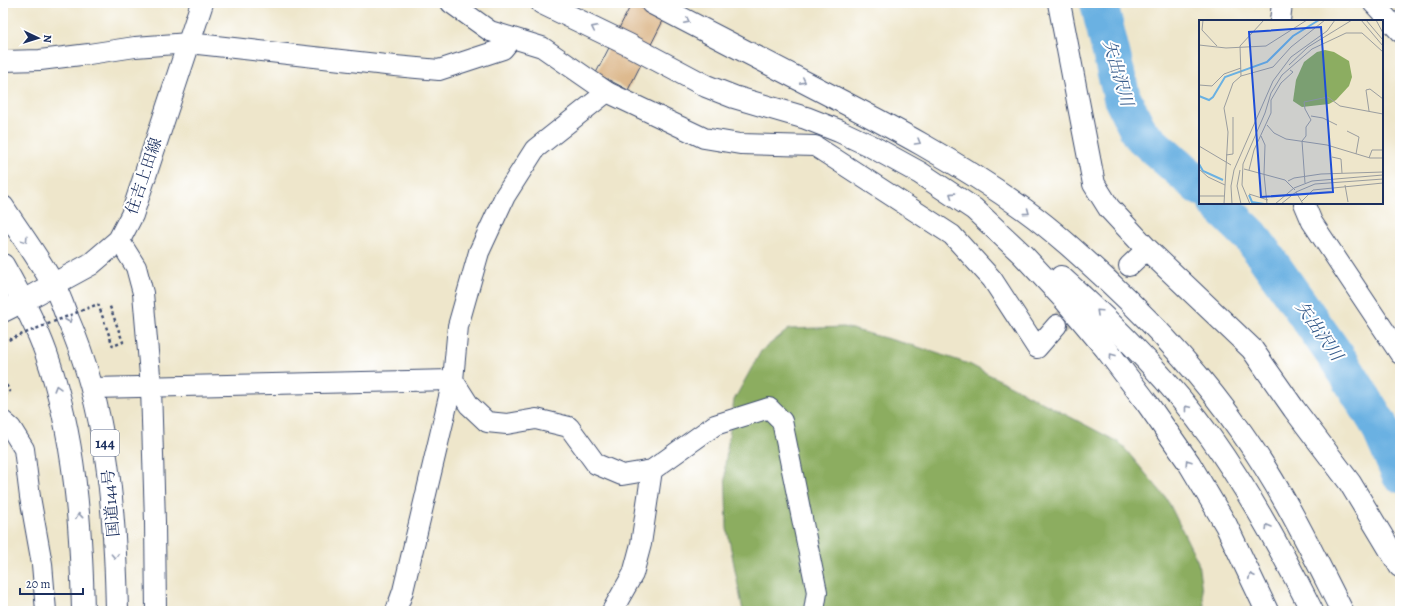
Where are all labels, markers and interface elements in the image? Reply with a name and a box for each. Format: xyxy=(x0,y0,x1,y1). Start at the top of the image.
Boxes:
one-way arrow xyxy=(683,17,690,24)
north arrow xyxy=(18,18,58,58)
inset map xyxy=(1199,20,1383,204)
one-way arrow xyxy=(590,25,598,33)
text: N xyxy=(40,34,55,43)
water label: 矢出沢川 xyxy=(1098,37,1139,111)
one-way arrow xyxy=(799,76,806,84)
street label: 住吉上田線 xyxy=(121,135,167,217)
one-way arrow xyxy=(914,137,921,144)
one-way arrow xyxy=(950,193,957,200)
one-way arrow xyxy=(1023,207,1030,215)
one-way arrow xyxy=(20,236,27,243)
water label: 矢出沢川 xyxy=(1290,297,1349,367)
one-way arrow xyxy=(1096,310,1104,317)
one-way arrow xyxy=(64,316,72,323)
one-way arrow xyxy=(1110,354,1117,361)
one-way arrow xyxy=(53,385,62,392)
one-way arrow xyxy=(1185,405,1192,412)
road number: 144 xyxy=(91,430,119,456)
one-way arrow xyxy=(1185,459,1193,466)
street label: 国道144号 xyxy=(97,468,125,538)
one-way arrow xyxy=(74,513,83,519)
one-way arrow xyxy=(1265,524,1272,531)
one-way arrow xyxy=(111,553,120,559)
scale bar xyxy=(20,570,83,596)
one-way arrow xyxy=(1248,572,1256,580)
text: 20 m xyxy=(26,576,50,592)

